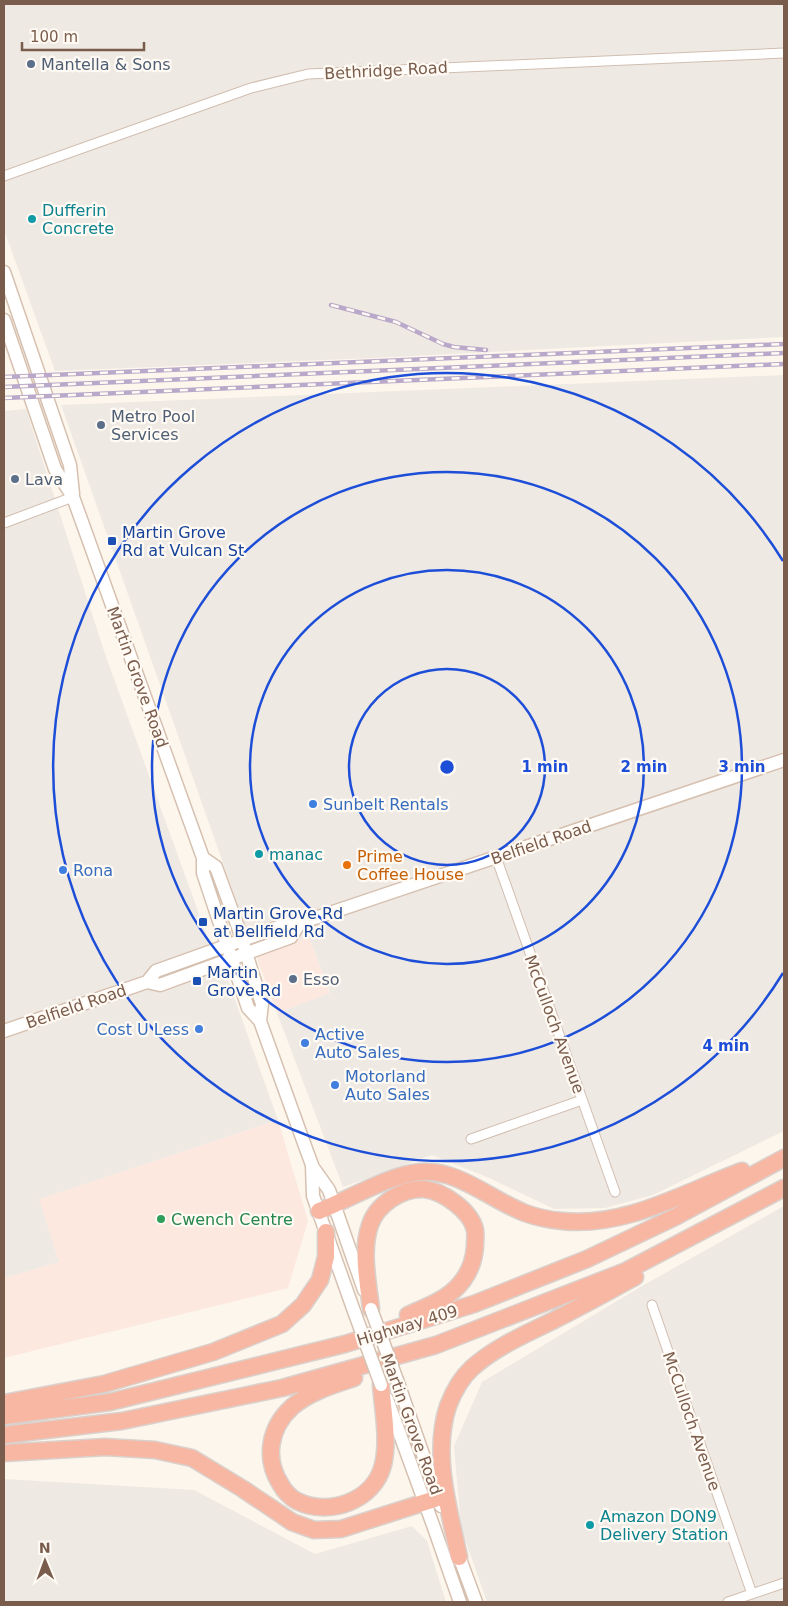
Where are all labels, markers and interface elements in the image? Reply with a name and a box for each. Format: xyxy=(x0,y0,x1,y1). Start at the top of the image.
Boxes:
scale bar xyxy=(22,20,145,52)
text: 100 m xyxy=(30,28,78,46)
place label: Mantella & Sons xyxy=(41,55,171,74)
marker: Mantella & Sons xyxy=(25,58,37,70)
street label: Bethridge Road xyxy=(324,58,448,83)
place label: Dufferin Concrete xyxy=(42,201,114,238)
marker: Dufferin Concrete xyxy=(26,213,38,225)
place label: Metro Pool Services xyxy=(111,407,195,444)
marker: Metro Pool Services xyxy=(95,419,107,431)
place label: Lava xyxy=(25,470,63,489)
marker: Lava xyxy=(9,473,21,485)
place label: Martin Grove Rd at Vulcan St xyxy=(122,523,244,560)
marker: Martin Grove Rd at Vulcan St xyxy=(106,535,118,547)
street label: Martin Grove Road xyxy=(103,604,172,750)
centre of rings xyxy=(438,758,456,776)
text: 1 min xyxy=(521,758,569,776)
text: 2 min xyxy=(620,758,668,776)
text: 3 min xyxy=(718,758,766,776)
place label: Sunbelt Rentals xyxy=(323,795,448,814)
marker: Sunbelt Rentals xyxy=(307,798,319,810)
street label: Belfield Road xyxy=(488,816,594,869)
place label: manac xyxy=(269,845,323,864)
place label: Prime Coffee House xyxy=(357,847,464,884)
marker: manac xyxy=(253,848,265,860)
marker: Prime Coffee House xyxy=(341,859,353,871)
place label: Rona xyxy=(73,861,113,880)
marker: Rona xyxy=(57,864,69,876)
place label: Martin Grove Rd at Bellfield Rd xyxy=(213,904,343,941)
marker: Martin Grove Rd at Bellfield Rd xyxy=(197,916,209,928)
street label: McCulloch Avenue xyxy=(521,952,588,1096)
place label: Martin Grove Rd xyxy=(207,963,281,1000)
place label: Esso xyxy=(303,970,340,989)
marker: Esso xyxy=(287,973,299,985)
marker: Martin Grove Rd xyxy=(191,975,203,987)
street label: Belfield Road xyxy=(23,980,129,1033)
place label: Cost U Less xyxy=(96,1020,189,1039)
marker: Cost U Less xyxy=(193,1023,205,1035)
place label: Active Auto Sales xyxy=(315,1025,400,1062)
marker: Active Auto Sales xyxy=(299,1037,311,1049)
text: 4 min xyxy=(702,1037,750,1055)
place label: Motorland Auto Sales xyxy=(345,1067,430,1104)
marker: Motorland Auto Sales xyxy=(329,1079,341,1091)
place label: Cwench Centre xyxy=(171,1210,293,1229)
marker: Cwench Centre xyxy=(155,1213,167,1225)
street label: Highway 409 xyxy=(354,1301,460,1350)
street label: McCulloch Avenue xyxy=(659,1349,724,1493)
street label: Martin Grove Road xyxy=(377,1351,446,1497)
place label: Amazon DON9 Delivery Station xyxy=(600,1507,728,1544)
marker: Amazon DON9 Delivery Station xyxy=(584,1519,596,1531)
north arrow xyxy=(20,1536,70,1586)
text: N xyxy=(39,1540,51,1556)

